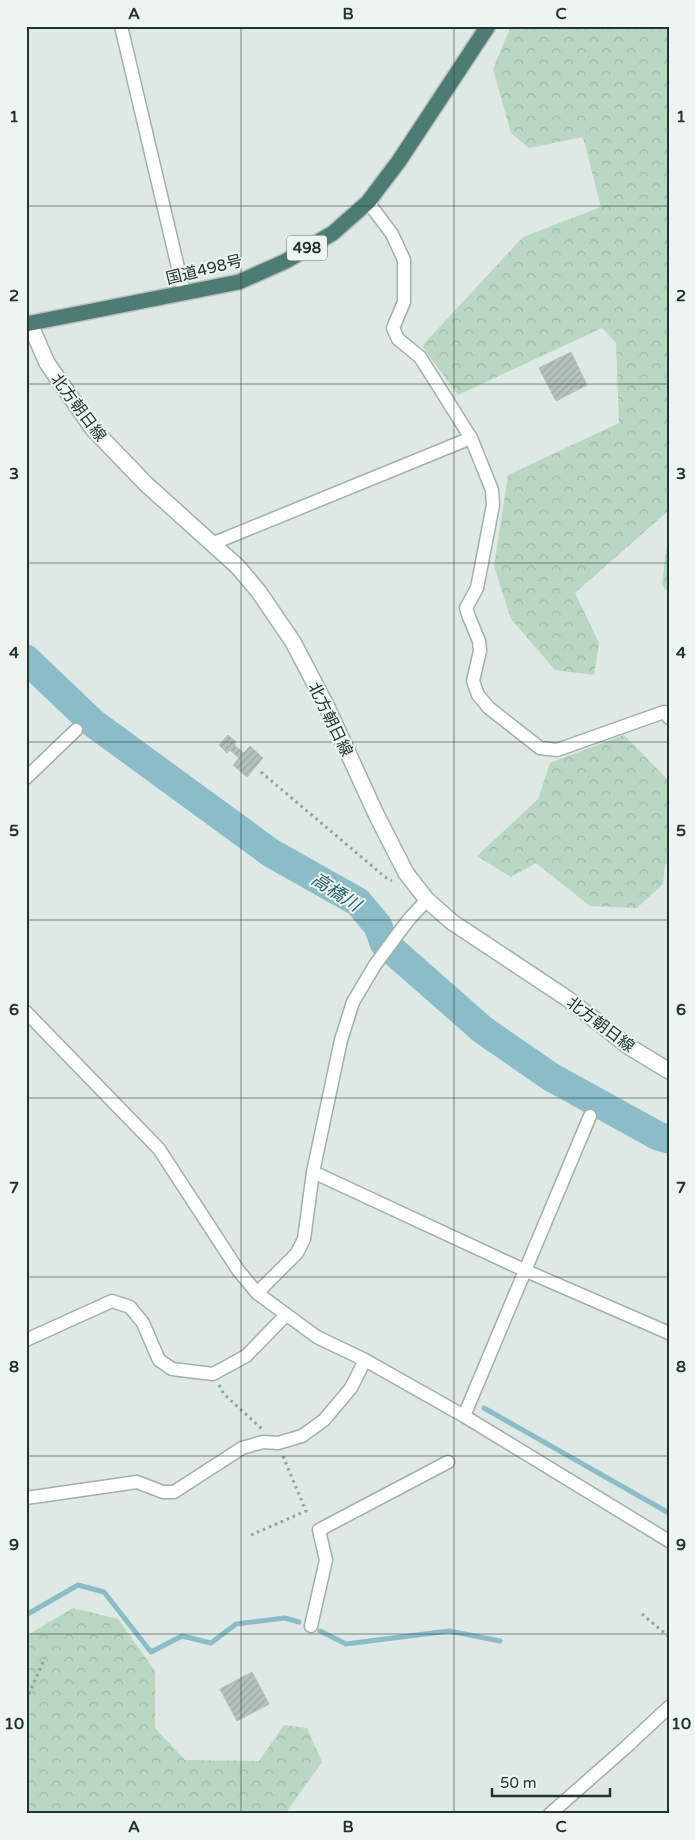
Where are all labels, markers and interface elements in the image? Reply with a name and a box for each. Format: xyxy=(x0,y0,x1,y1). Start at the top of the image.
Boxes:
text: A xyxy=(128,4,140,24)
text: B xyxy=(342,4,354,24)
text: C xyxy=(555,4,567,24)
text: 1 xyxy=(9,107,19,127)
text: 1 xyxy=(676,107,686,127)
road number: 498 xyxy=(287,236,327,260)
street label: 国道498号 xyxy=(164,251,245,289)
text: 2 xyxy=(9,286,19,306)
text: 2 xyxy=(676,286,686,306)
street label: 北方朝日線 xyxy=(46,370,110,446)
text: 3 xyxy=(9,464,19,484)
text: 3 xyxy=(676,464,686,484)
text: 4 xyxy=(9,643,19,663)
text: 4 xyxy=(676,643,686,663)
street label: 北方朝日線 xyxy=(304,679,357,760)
text: 5 xyxy=(9,821,19,841)
text: 5 xyxy=(676,821,686,841)
water label: 高橋川 xyxy=(307,868,366,917)
street label: 北方朝日線 xyxy=(562,993,638,1057)
text: 6 xyxy=(9,1000,19,1020)
text: 6 xyxy=(676,1000,686,1020)
text: 7 xyxy=(9,1178,19,1198)
text: 7 xyxy=(676,1178,686,1198)
text: 8 xyxy=(9,1357,19,1377)
text: 8 xyxy=(676,1357,686,1377)
text: 9 xyxy=(9,1535,19,1555)
text: 9 xyxy=(676,1535,686,1555)
text: 10 xyxy=(4,1714,24,1734)
text: 10 xyxy=(671,1714,691,1734)
scale bar xyxy=(492,1765,610,1797)
text: 50 m xyxy=(500,1774,537,1792)
text: A xyxy=(128,1817,140,1837)
text: B xyxy=(342,1817,354,1837)
text: C xyxy=(555,1817,567,1837)

